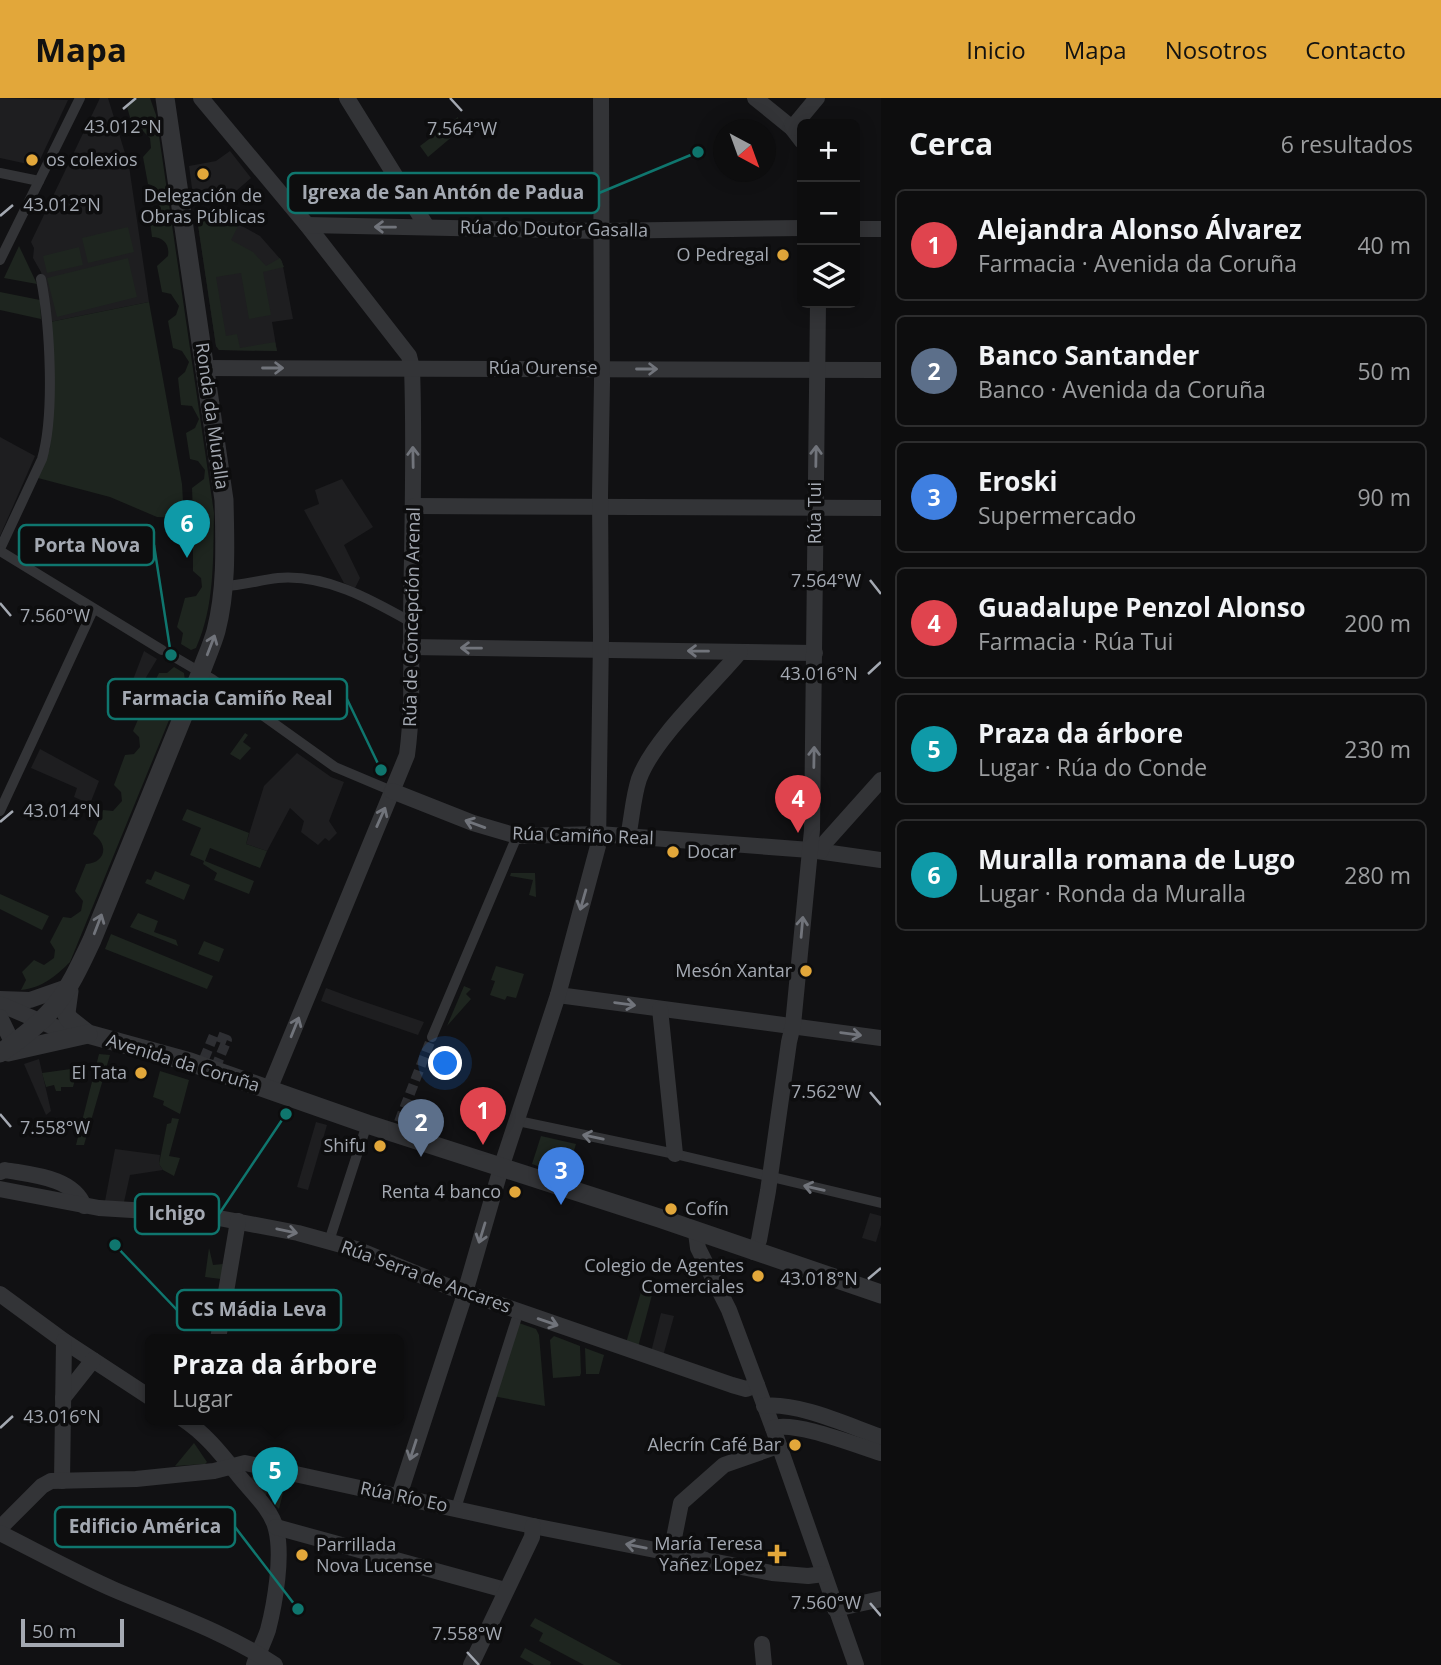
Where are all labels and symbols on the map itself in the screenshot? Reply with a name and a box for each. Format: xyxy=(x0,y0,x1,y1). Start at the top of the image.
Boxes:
text: 43.012°N xyxy=(84,114,162,138)
text: 7.564°W xyxy=(427,116,497,140)
north arrow xyxy=(713,119,776,182)
place label: os colexios xyxy=(46,147,138,171)
marker: os colexios xyxy=(24,152,40,168)
marker: Delegación de Obras Públicas xyxy=(195,166,211,182)
callout: Igrexa de San Antón de Padua xyxy=(288,173,599,213)
text: Igrexa de San Antón de Padua xyxy=(302,179,584,205)
place label: Delegación de Obras Públicas xyxy=(141,183,265,228)
text: 43.012°N xyxy=(23,192,101,216)
street label: Rúa do Doutor Gasalla xyxy=(460,214,648,242)
one-way arrow xyxy=(374,220,397,234)
place label: O Pedregal xyxy=(677,242,769,266)
marker: O Pedregal xyxy=(775,247,791,263)
street label: Ronda da Muralla xyxy=(191,341,235,491)
street label: Rúa Ourense xyxy=(488,355,598,379)
one-way arrow xyxy=(261,361,284,375)
one-way arrow xyxy=(635,362,658,376)
one-way arrow xyxy=(407,445,420,468)
one-way arrow xyxy=(809,445,822,468)
street label: Rúa Tui xyxy=(802,482,826,544)
pin: 6 xyxy=(164,500,210,558)
street label: Rúa de Concepción Arenal xyxy=(397,507,425,727)
callout: Porta Nova xyxy=(19,525,154,565)
text: Porta Nova xyxy=(34,532,140,558)
text: 7.564°W xyxy=(791,568,861,592)
text: 7.560°W xyxy=(20,603,90,627)
one-way arrow xyxy=(205,635,218,657)
one-way arrow xyxy=(460,641,483,655)
one-way arrow xyxy=(687,644,710,658)
text: 43.016°N xyxy=(780,661,858,685)
callout: Farmacia Camiño Real xyxy=(108,679,347,719)
text: Farmacia Camiño Real xyxy=(122,685,332,711)
one-way arrow xyxy=(807,746,820,769)
pin: 4 xyxy=(775,775,821,833)
text: 43.014°N xyxy=(23,798,101,822)
one-way arrow xyxy=(375,807,388,828)
one-way arrow xyxy=(464,816,486,829)
street label: Rúa Camiño Real xyxy=(512,821,654,849)
place label: Docar xyxy=(687,839,738,863)
marker: Docar xyxy=(665,844,681,860)
one-way arrow xyxy=(576,888,589,911)
one-way arrow xyxy=(93,914,105,936)
one-way arrow xyxy=(796,917,809,939)
place label: Mesón Xantar xyxy=(675,958,793,982)
marker: Mesón Xantar xyxy=(798,963,814,979)
one-way arrow xyxy=(613,998,636,1011)
one-way arrow xyxy=(289,1017,302,1038)
street label: Avenida da Coruña xyxy=(104,1027,263,1097)
one-way arrow xyxy=(839,1027,862,1040)
your location xyxy=(428,1046,462,1080)
place label: El Tata xyxy=(71,1060,127,1084)
marker: El Tata xyxy=(133,1065,149,1081)
text: 7.562°W xyxy=(791,1079,861,1103)
pin: 1 xyxy=(460,1087,506,1145)
pin: 2 xyxy=(398,1099,444,1157)
text: 7.558°W xyxy=(20,1115,90,1139)
one-way arrow xyxy=(582,1129,605,1143)
place label: Shifu xyxy=(323,1133,366,1157)
marker: Shifu xyxy=(372,1138,388,1154)
pin: 3 xyxy=(538,1147,584,1205)
place label: Renta 4 banco xyxy=(381,1179,501,1203)
one-way arrow xyxy=(804,1181,826,1194)
marker: Renta 4 banco xyxy=(507,1184,523,1200)
callout: Ichigo xyxy=(135,1194,219,1234)
place label: Cofín xyxy=(685,1196,729,1220)
text: Ichigo xyxy=(149,1200,205,1226)
marker: Cofín xyxy=(663,1201,679,1217)
one-way arrow xyxy=(474,1222,487,1244)
one-way arrow xyxy=(275,1225,298,1239)
street label: Rúa Serra de Ancares xyxy=(338,1234,515,1318)
place label: Colegio de Agentes Comerciales xyxy=(584,1253,744,1298)
text: 43.018°N xyxy=(780,1266,858,1290)
marker: Colegio de Agentes Comerciales xyxy=(750,1268,766,1284)
callout: CS Mádia Leva xyxy=(177,1290,341,1330)
text: CS Mádia Leva xyxy=(191,1296,327,1322)
one-way arrow xyxy=(537,1317,559,1329)
text: 43.016°N xyxy=(23,1404,101,1428)
place label: Alecrín Café Bar xyxy=(648,1432,782,1456)
marker: Alecrín Café Bar xyxy=(787,1437,803,1453)
one-way arrow xyxy=(406,1439,419,1461)
pin: 5 xyxy=(252,1447,298,1505)
street label: Rúa Río Eo xyxy=(358,1475,450,1517)
callout: Edificio América xyxy=(55,1507,235,1547)
text: Edificio América xyxy=(69,1513,221,1539)
place label: María Teresa Yañez Lopez xyxy=(654,1531,763,1576)
place label: Parrillada Nova Lucense xyxy=(316,1532,433,1577)
one-way arrow xyxy=(625,1539,648,1553)
marker: María Teresa Yañez Lopez xyxy=(769,1546,785,1562)
marker: Parrillada Nova Lucense xyxy=(294,1547,310,1563)
text: 7.560°W xyxy=(791,1590,861,1614)
scale bar xyxy=(21,1616,124,1648)
text: 7.558°W xyxy=(432,1621,502,1645)

